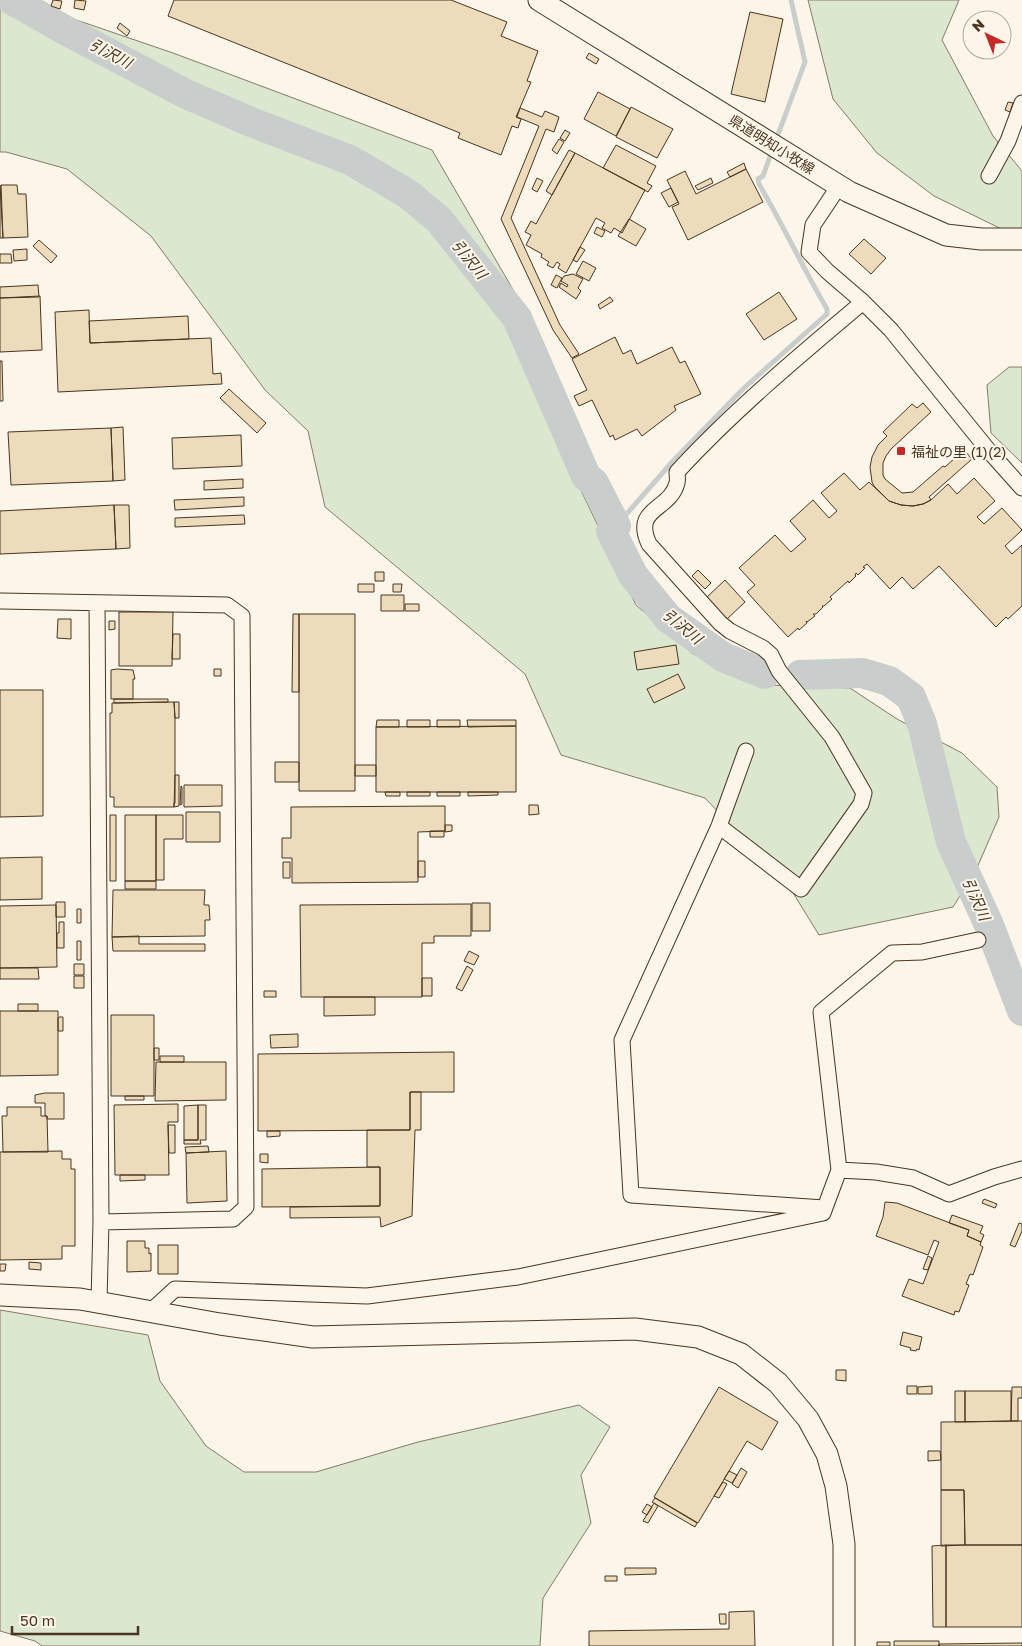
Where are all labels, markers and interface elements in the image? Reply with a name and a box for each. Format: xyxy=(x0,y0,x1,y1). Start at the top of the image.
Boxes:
north arrow xyxy=(962,10,1012,60)
text: N xyxy=(968,15,987,35)
water label: 引沢川 xyxy=(87,34,137,72)
street label: 県道明知小牧線 xyxy=(726,111,818,177)
water label: 引沢川 xyxy=(449,236,492,284)
place label: 福祉の里 (1)(2) xyxy=(911,443,1007,460)
marker: 福祉の里 (1)(2) xyxy=(895,445,907,457)
water label: 引沢川 xyxy=(660,605,708,648)
water label: 引沢川 xyxy=(960,875,995,925)
scale bar xyxy=(12,1604,139,1636)
text: 50 m xyxy=(20,1611,55,1629)

